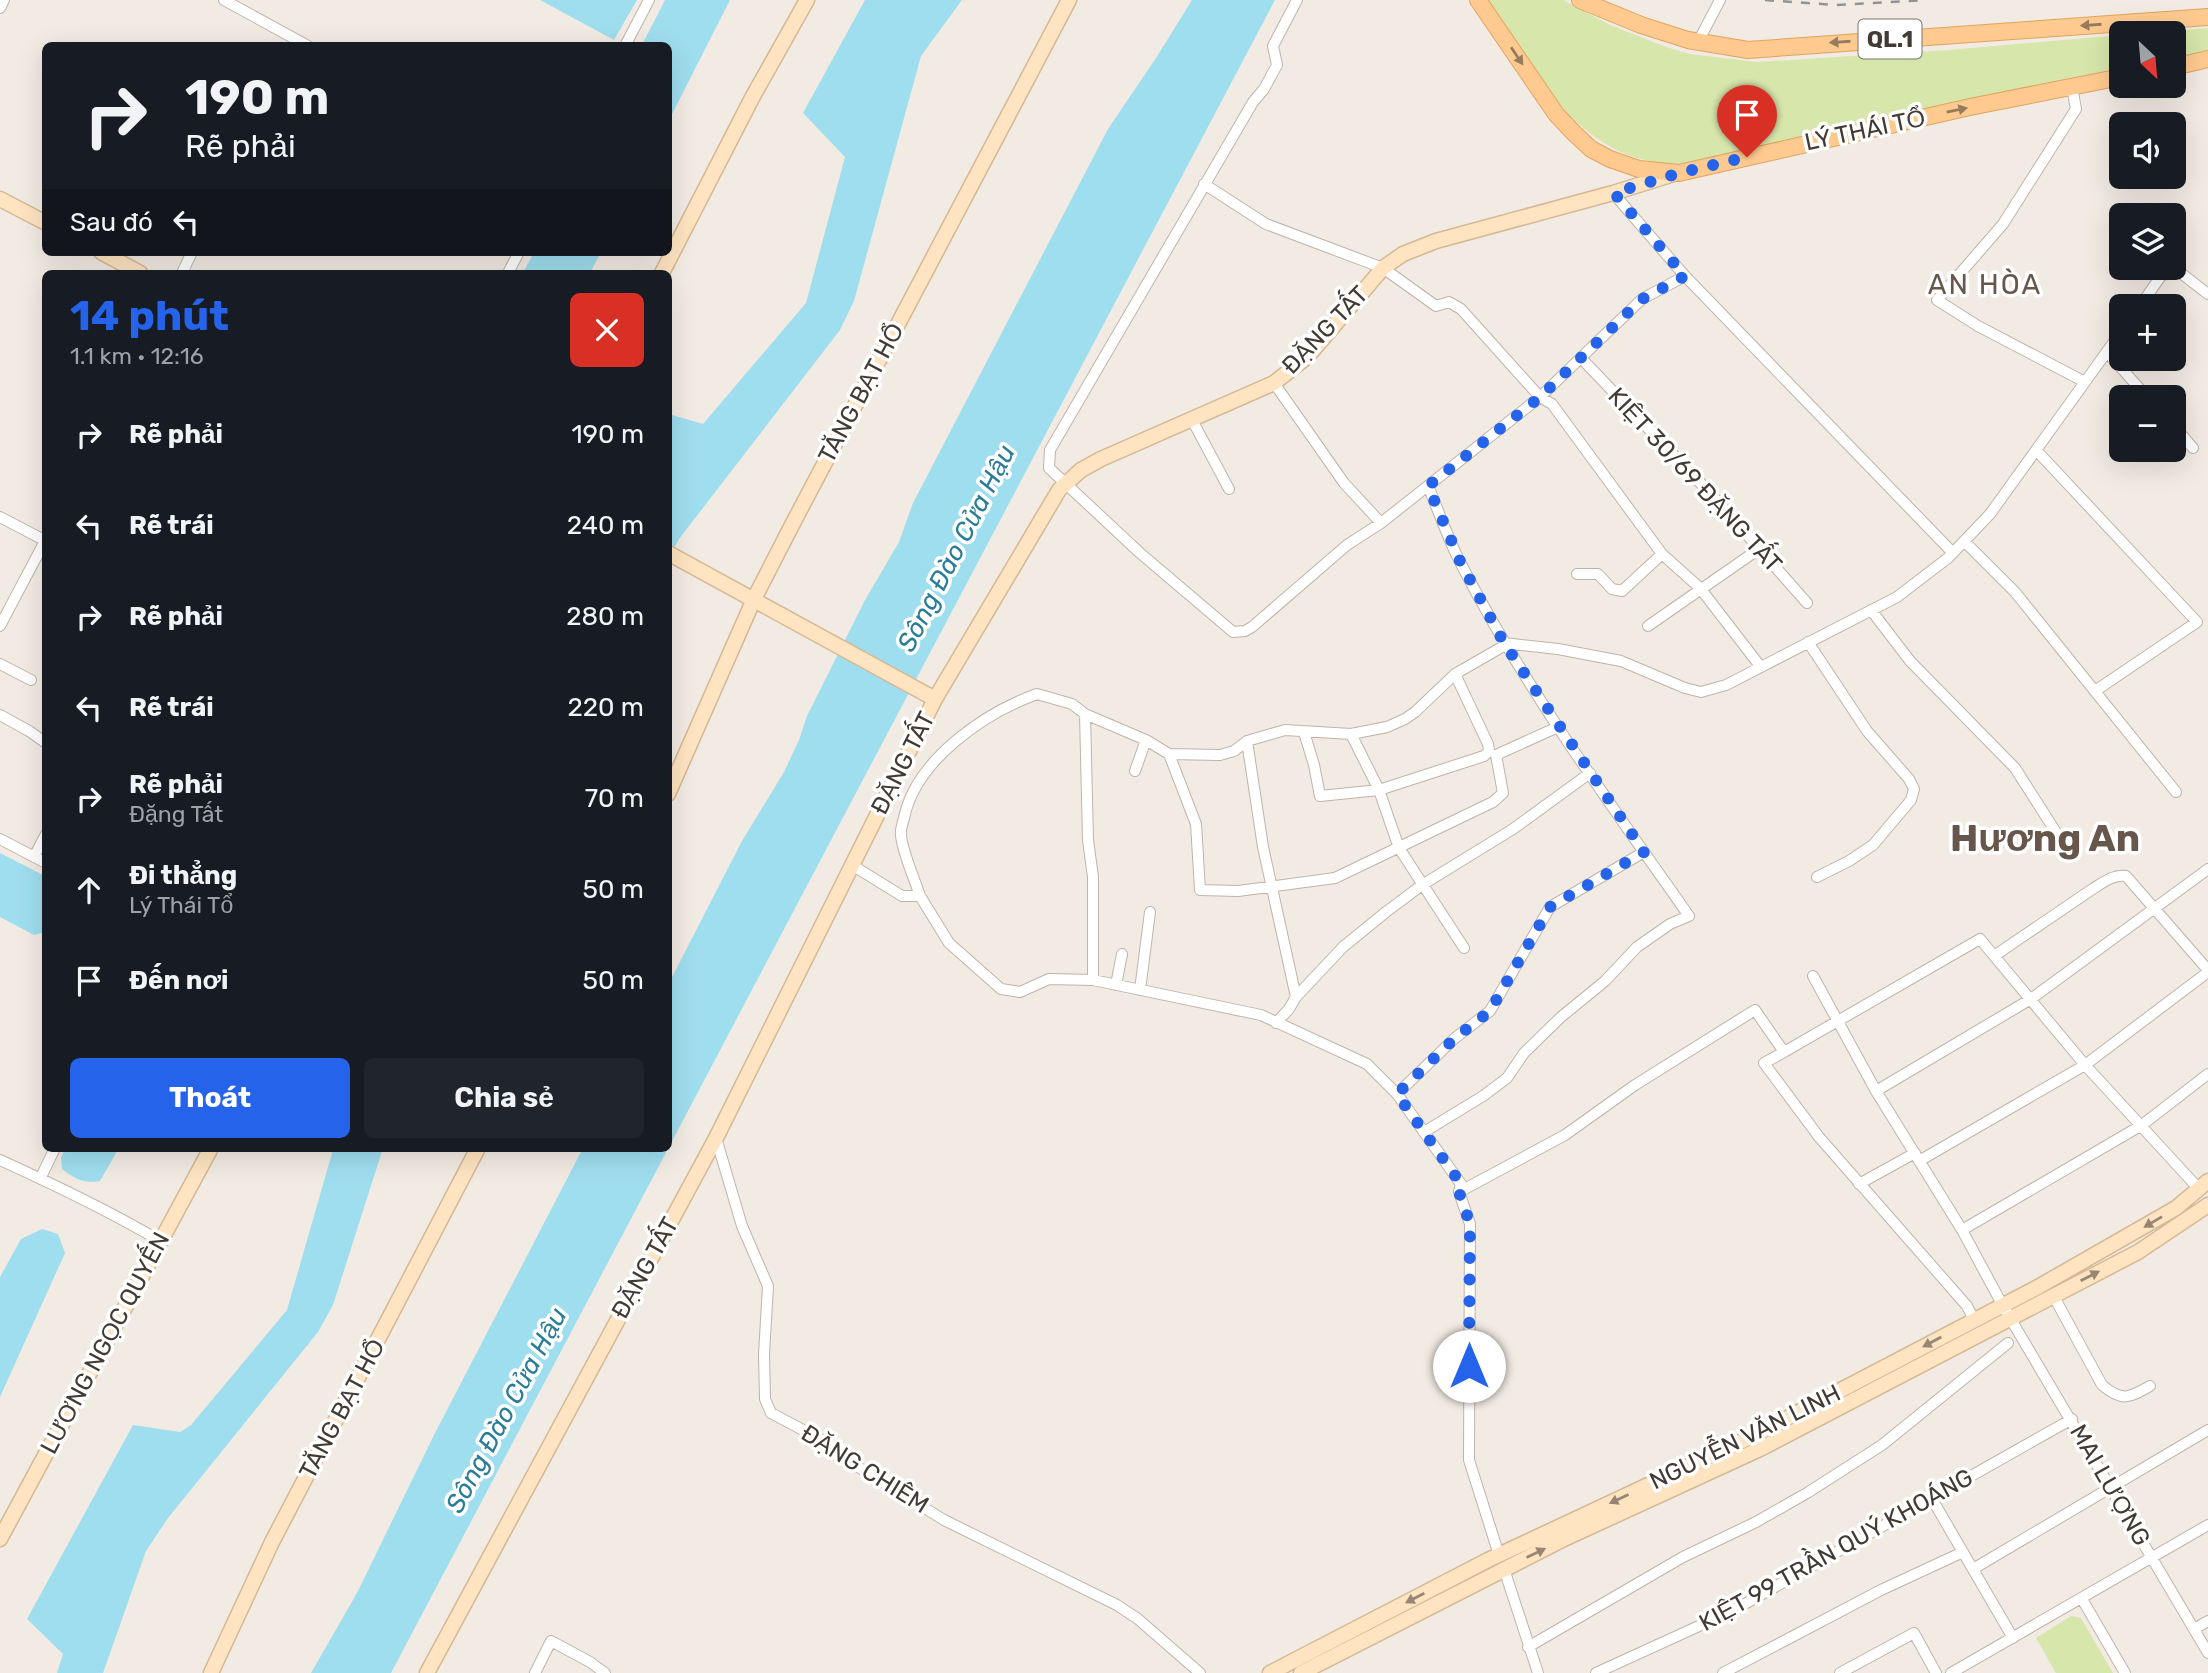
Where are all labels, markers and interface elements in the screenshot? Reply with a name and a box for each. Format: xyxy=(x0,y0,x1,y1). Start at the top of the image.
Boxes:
road number: QL.1 xyxy=(1858,20,1922,58)
one-way arrow xyxy=(2080,20,2102,31)
north arrow xyxy=(2109,21,2186,98)
map controls xyxy=(2109,21,2186,462)
one-way arrow xyxy=(1828,37,1850,48)
one-way arrow xyxy=(1510,47,1524,65)
text: 190 m xyxy=(185,68,329,126)
icon: right xyxy=(70,70,161,161)
pin xyxy=(1717,85,1777,157)
icon: arrive xyxy=(1728,96,1766,134)
street label: LÝ THÁI TỔ xyxy=(1802,104,1928,156)
one-way arrow xyxy=(1946,104,1968,115)
button: sound xyxy=(2109,112,2186,189)
text: Rẽ phải xyxy=(185,127,296,165)
icon: left xyxy=(167,203,205,241)
button: layers xyxy=(2109,203,2186,280)
text: Sau đó xyxy=(70,207,153,238)
district label: AN HÒA xyxy=(1928,268,2042,301)
street label: ĐẶNG TẤT xyxy=(1273,277,1374,380)
text: 14 phút xyxy=(70,291,229,341)
button: close xyxy=(570,293,644,367)
button: + xyxy=(2109,294,2186,371)
street label: TĂNG BẠT HỔ xyxy=(812,318,910,468)
text: 1.1 km · 12:16 xyxy=(70,342,204,370)
street label: KIỆT 30/69 ĐẶNG TẤT xyxy=(1602,379,1791,578)
button: − xyxy=(2109,385,2186,462)
icon: right xyxy=(70,416,108,454)
text: Rẽ phải xyxy=(129,419,223,450)
text: 190 m xyxy=(571,419,644,450)
water label: Sông Đào Cửa Hậu xyxy=(891,440,1022,657)
icon: left xyxy=(70,507,108,545)
text: Rẽ trái xyxy=(129,510,214,541)
text: 240 m xyxy=(567,510,644,541)
icon: right xyxy=(70,598,108,636)
text: Rẽ phải xyxy=(129,601,223,632)
text: 280 m xyxy=(566,601,644,632)
icon: left xyxy=(70,689,108,727)
text: Rẽ trái xyxy=(129,692,214,723)
text: 220 m xyxy=(567,692,644,723)
street label: ĐẶNG TẤT xyxy=(861,705,941,819)
text: Rẽ phải xyxy=(129,769,223,800)
icon: right xyxy=(70,780,108,818)
text: 70 m xyxy=(585,783,644,814)
text: Đặng Tất xyxy=(129,800,223,828)
district label: Hương An xyxy=(1950,815,2140,861)
text: Đi thẳng xyxy=(129,860,237,891)
icon: ahead xyxy=(70,871,108,909)
text: 50 m xyxy=(583,874,644,905)
text: Lý Thái Tổ xyxy=(129,891,233,919)
icon: arrive xyxy=(70,962,108,1000)
text: Đến nơi xyxy=(129,965,228,996)
text: 50 m xyxy=(583,965,644,996)
button: Thoát xyxy=(70,1058,350,1138)
button: Chia sẻ xyxy=(364,1058,644,1138)
street label: ĐẶNG TẤT xyxy=(602,1210,684,1323)
one-way arrow xyxy=(2144,1215,2163,1228)
street label: LƯƠNG NGỌC QUYẾN xyxy=(31,1225,175,1459)
one-way arrow xyxy=(2080,1271,2100,1282)
water label: Sông Đào Cửa Hậu xyxy=(439,1302,574,1518)
position arrow xyxy=(1432,1329,1506,1403)
street label: TĂNG BẠT HỔ xyxy=(293,1334,391,1484)
one-way arrow xyxy=(1922,1337,1942,1348)
street label: NGUYỄN VĂN LINH xyxy=(1643,1375,1845,1495)
street label: ĐẶNG CHIÊM xyxy=(796,1419,934,1519)
street label: MAI LƯỢNG xyxy=(2064,1419,2156,1551)
street label: KIỆT 99 TRẦN QUÝ KHOÁNG xyxy=(1692,1459,1978,1637)
one-way arrow xyxy=(1609,1493,1629,1505)
one-way arrow xyxy=(1526,1548,1546,1559)
one-way arrow xyxy=(1405,1593,1425,1604)

